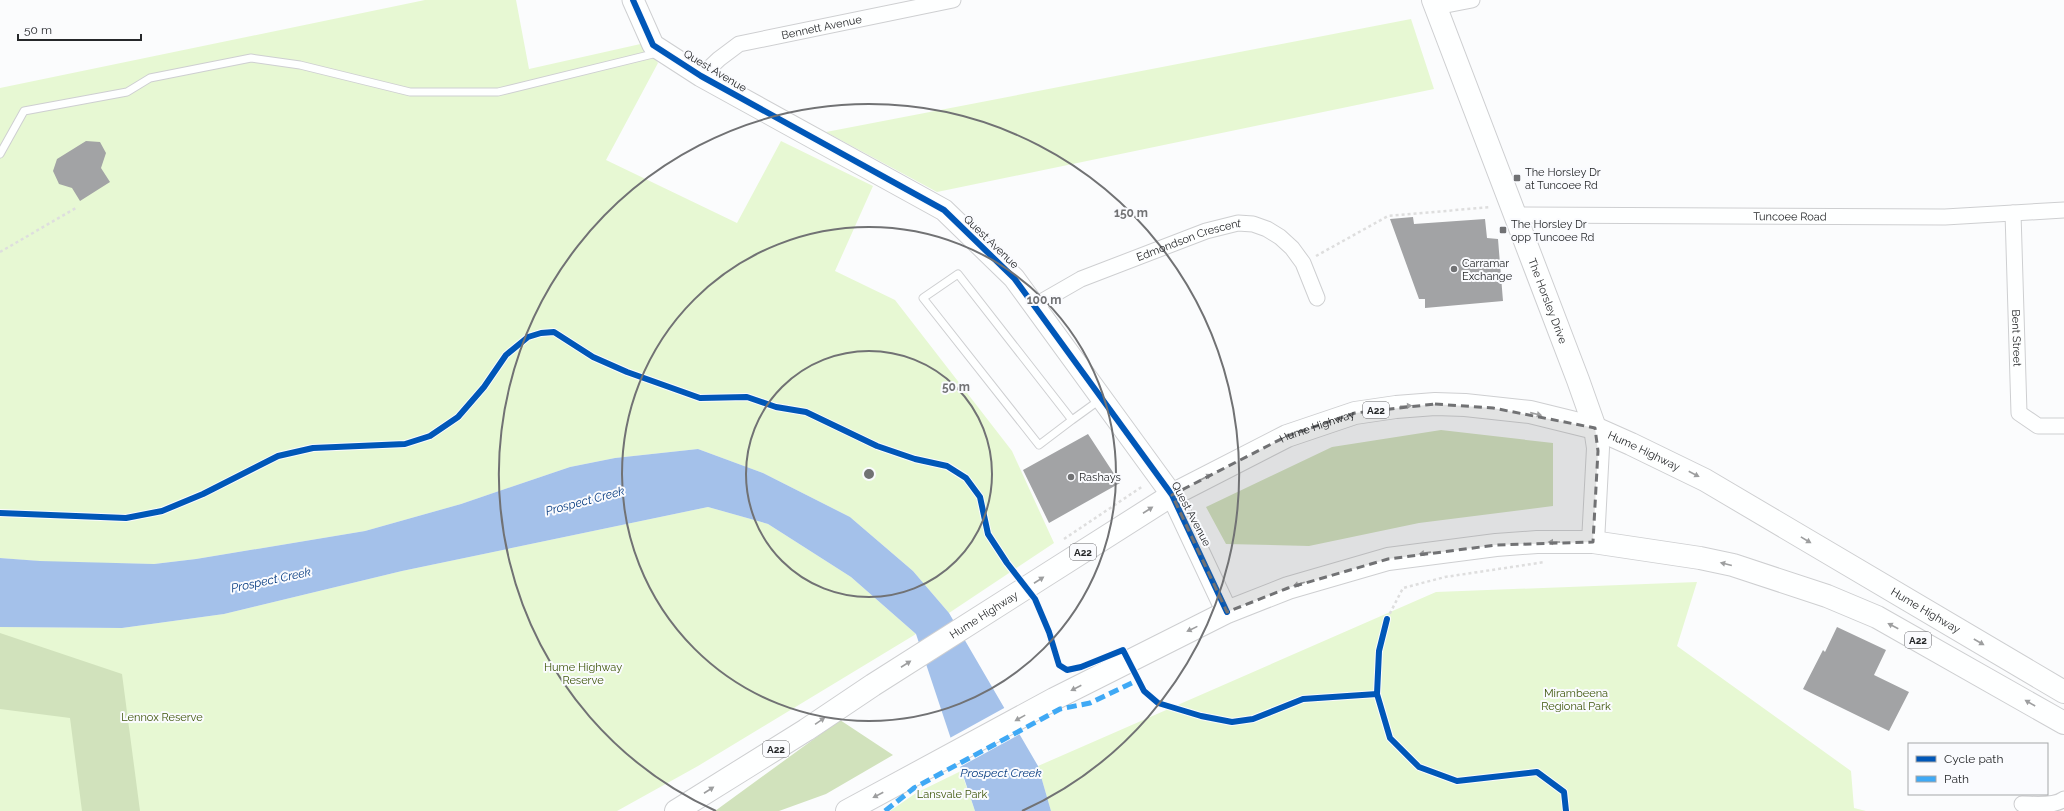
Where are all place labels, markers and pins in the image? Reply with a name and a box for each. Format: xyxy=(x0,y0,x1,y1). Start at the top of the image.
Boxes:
place label: The Horsley Dr at Tuncoee Rd xyxy=(1525,166,1601,192)
marker: The Horsley Dr at Tuncoee Rd xyxy=(1512,173,1522,183)
place label: The Horsley Dr opp Tuncoee Rd xyxy=(1511,218,1595,244)
marker: The Horsley Dr opp Tuncoee Rd xyxy=(1498,225,1508,235)
place label: Carramar Exchange xyxy=(1462,257,1513,283)
marker: Carramar Exchange xyxy=(1449,264,1459,274)
centre of rings xyxy=(862,467,876,481)
place label: Rashays xyxy=(1079,471,1121,484)
marker: Rashays xyxy=(1066,472,1076,482)

